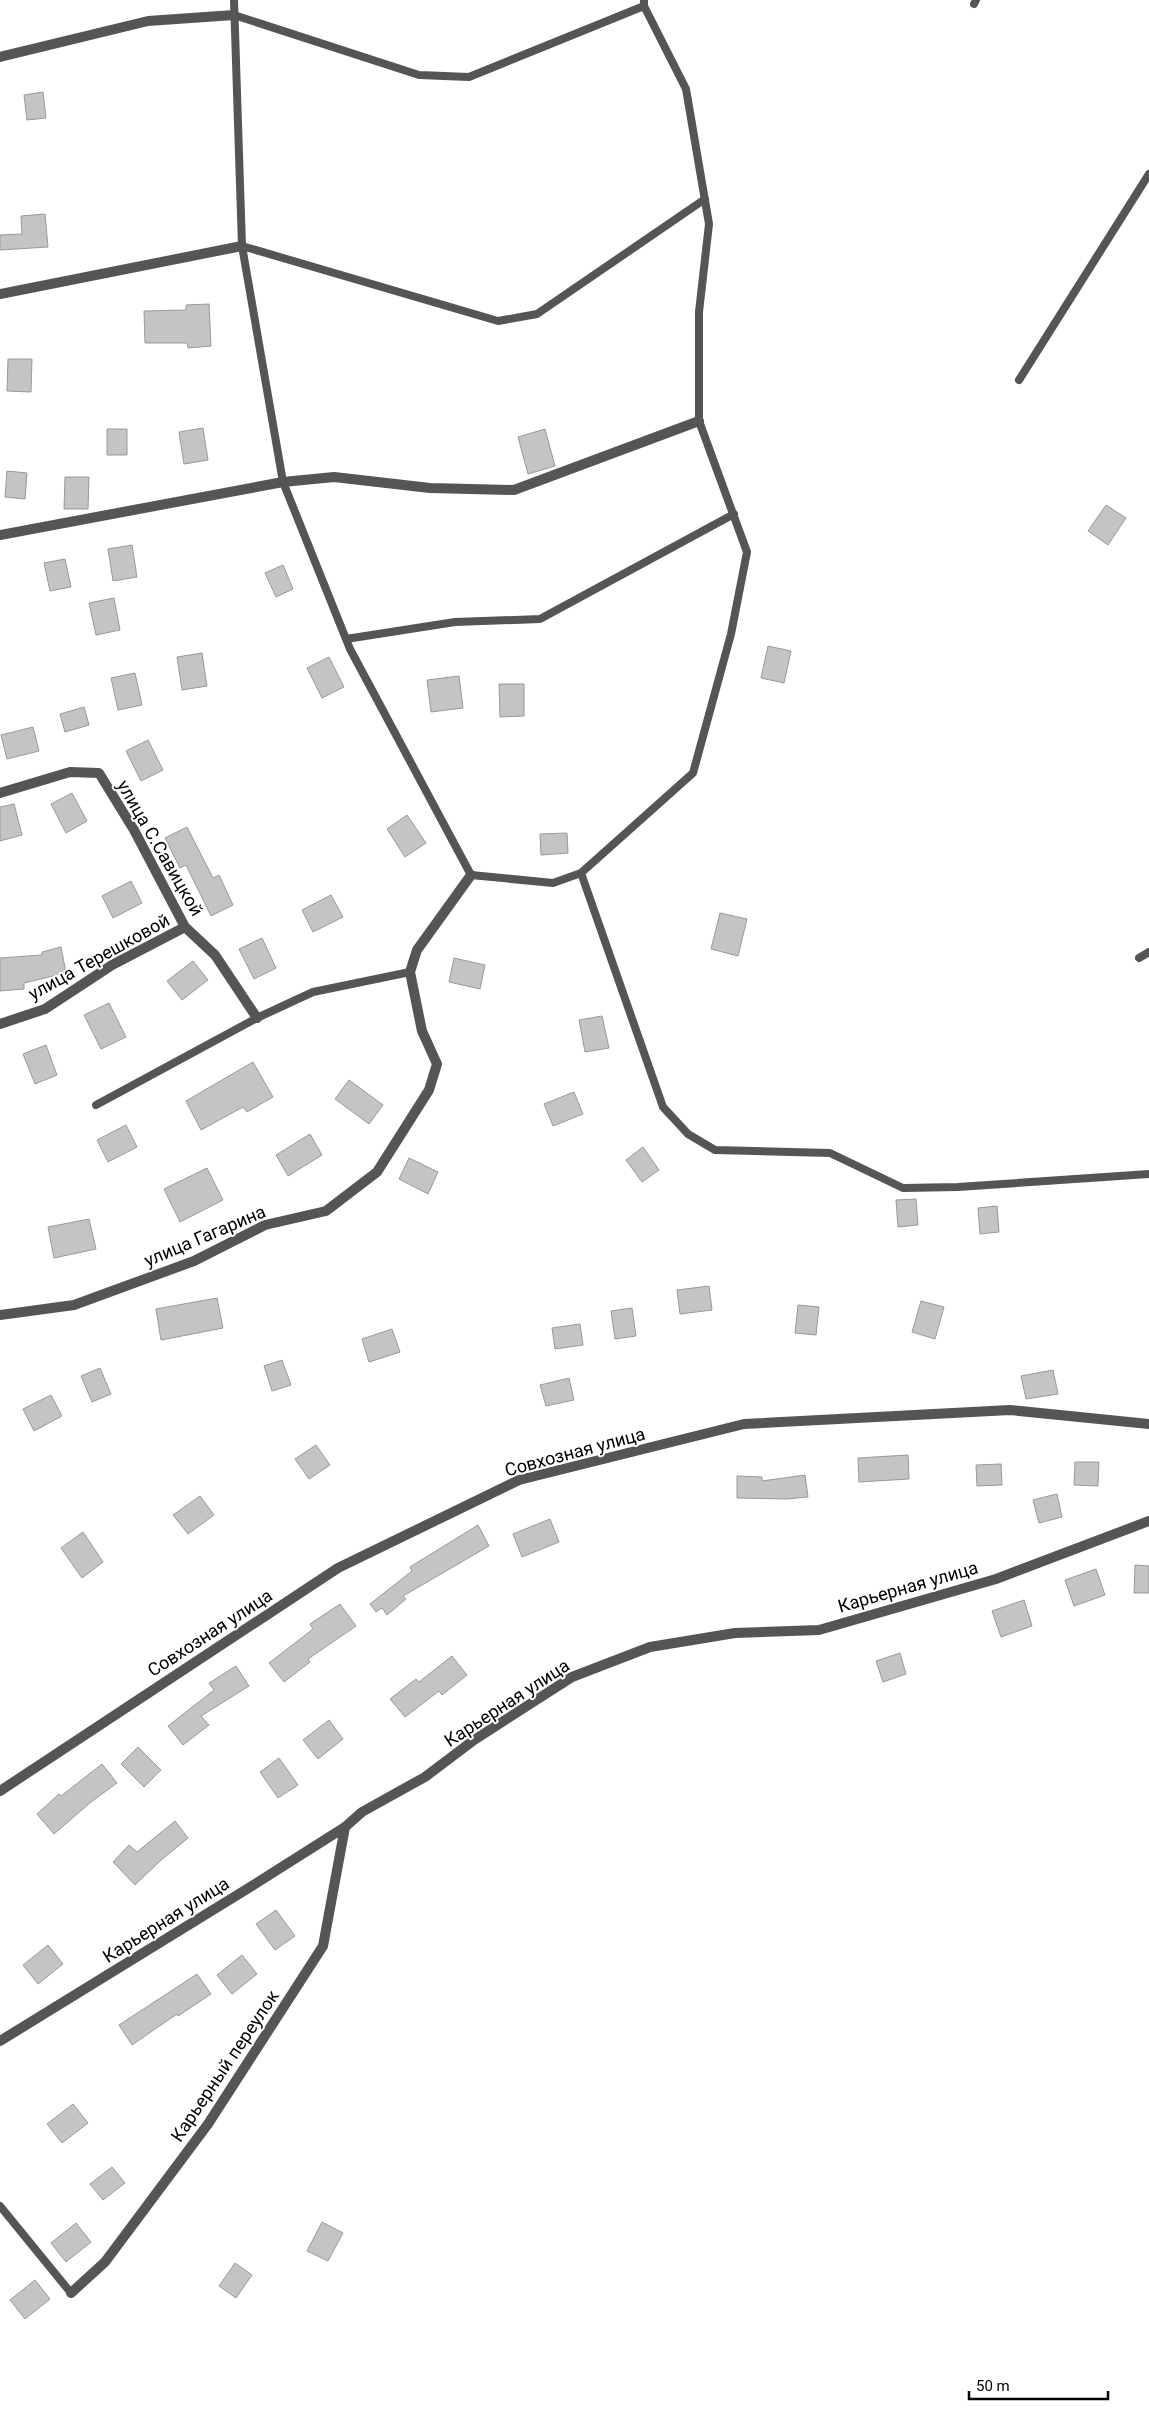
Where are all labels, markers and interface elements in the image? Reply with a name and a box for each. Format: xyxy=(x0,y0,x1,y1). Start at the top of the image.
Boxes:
street label: улица С.Савицкой xyxy=(113,776,208,919)
street label: улица Терешковой xyxy=(25,909,173,1004)
street label: улица Гагарина xyxy=(141,1201,269,1271)
street label: Совхозная улица xyxy=(502,1423,647,1480)
street label: Карьерная улица xyxy=(835,1556,980,1617)
street label: Совхозная улица xyxy=(143,1584,276,1681)
street label: Карьерная улица xyxy=(440,1654,573,1751)
street label: Карьерная улица xyxy=(99,1872,233,1967)
street label: Карьерный переулок xyxy=(166,1986,283,2145)
scale bar xyxy=(969,2368,1108,2400)
text: 50 m xyxy=(976,2377,1010,2395)

